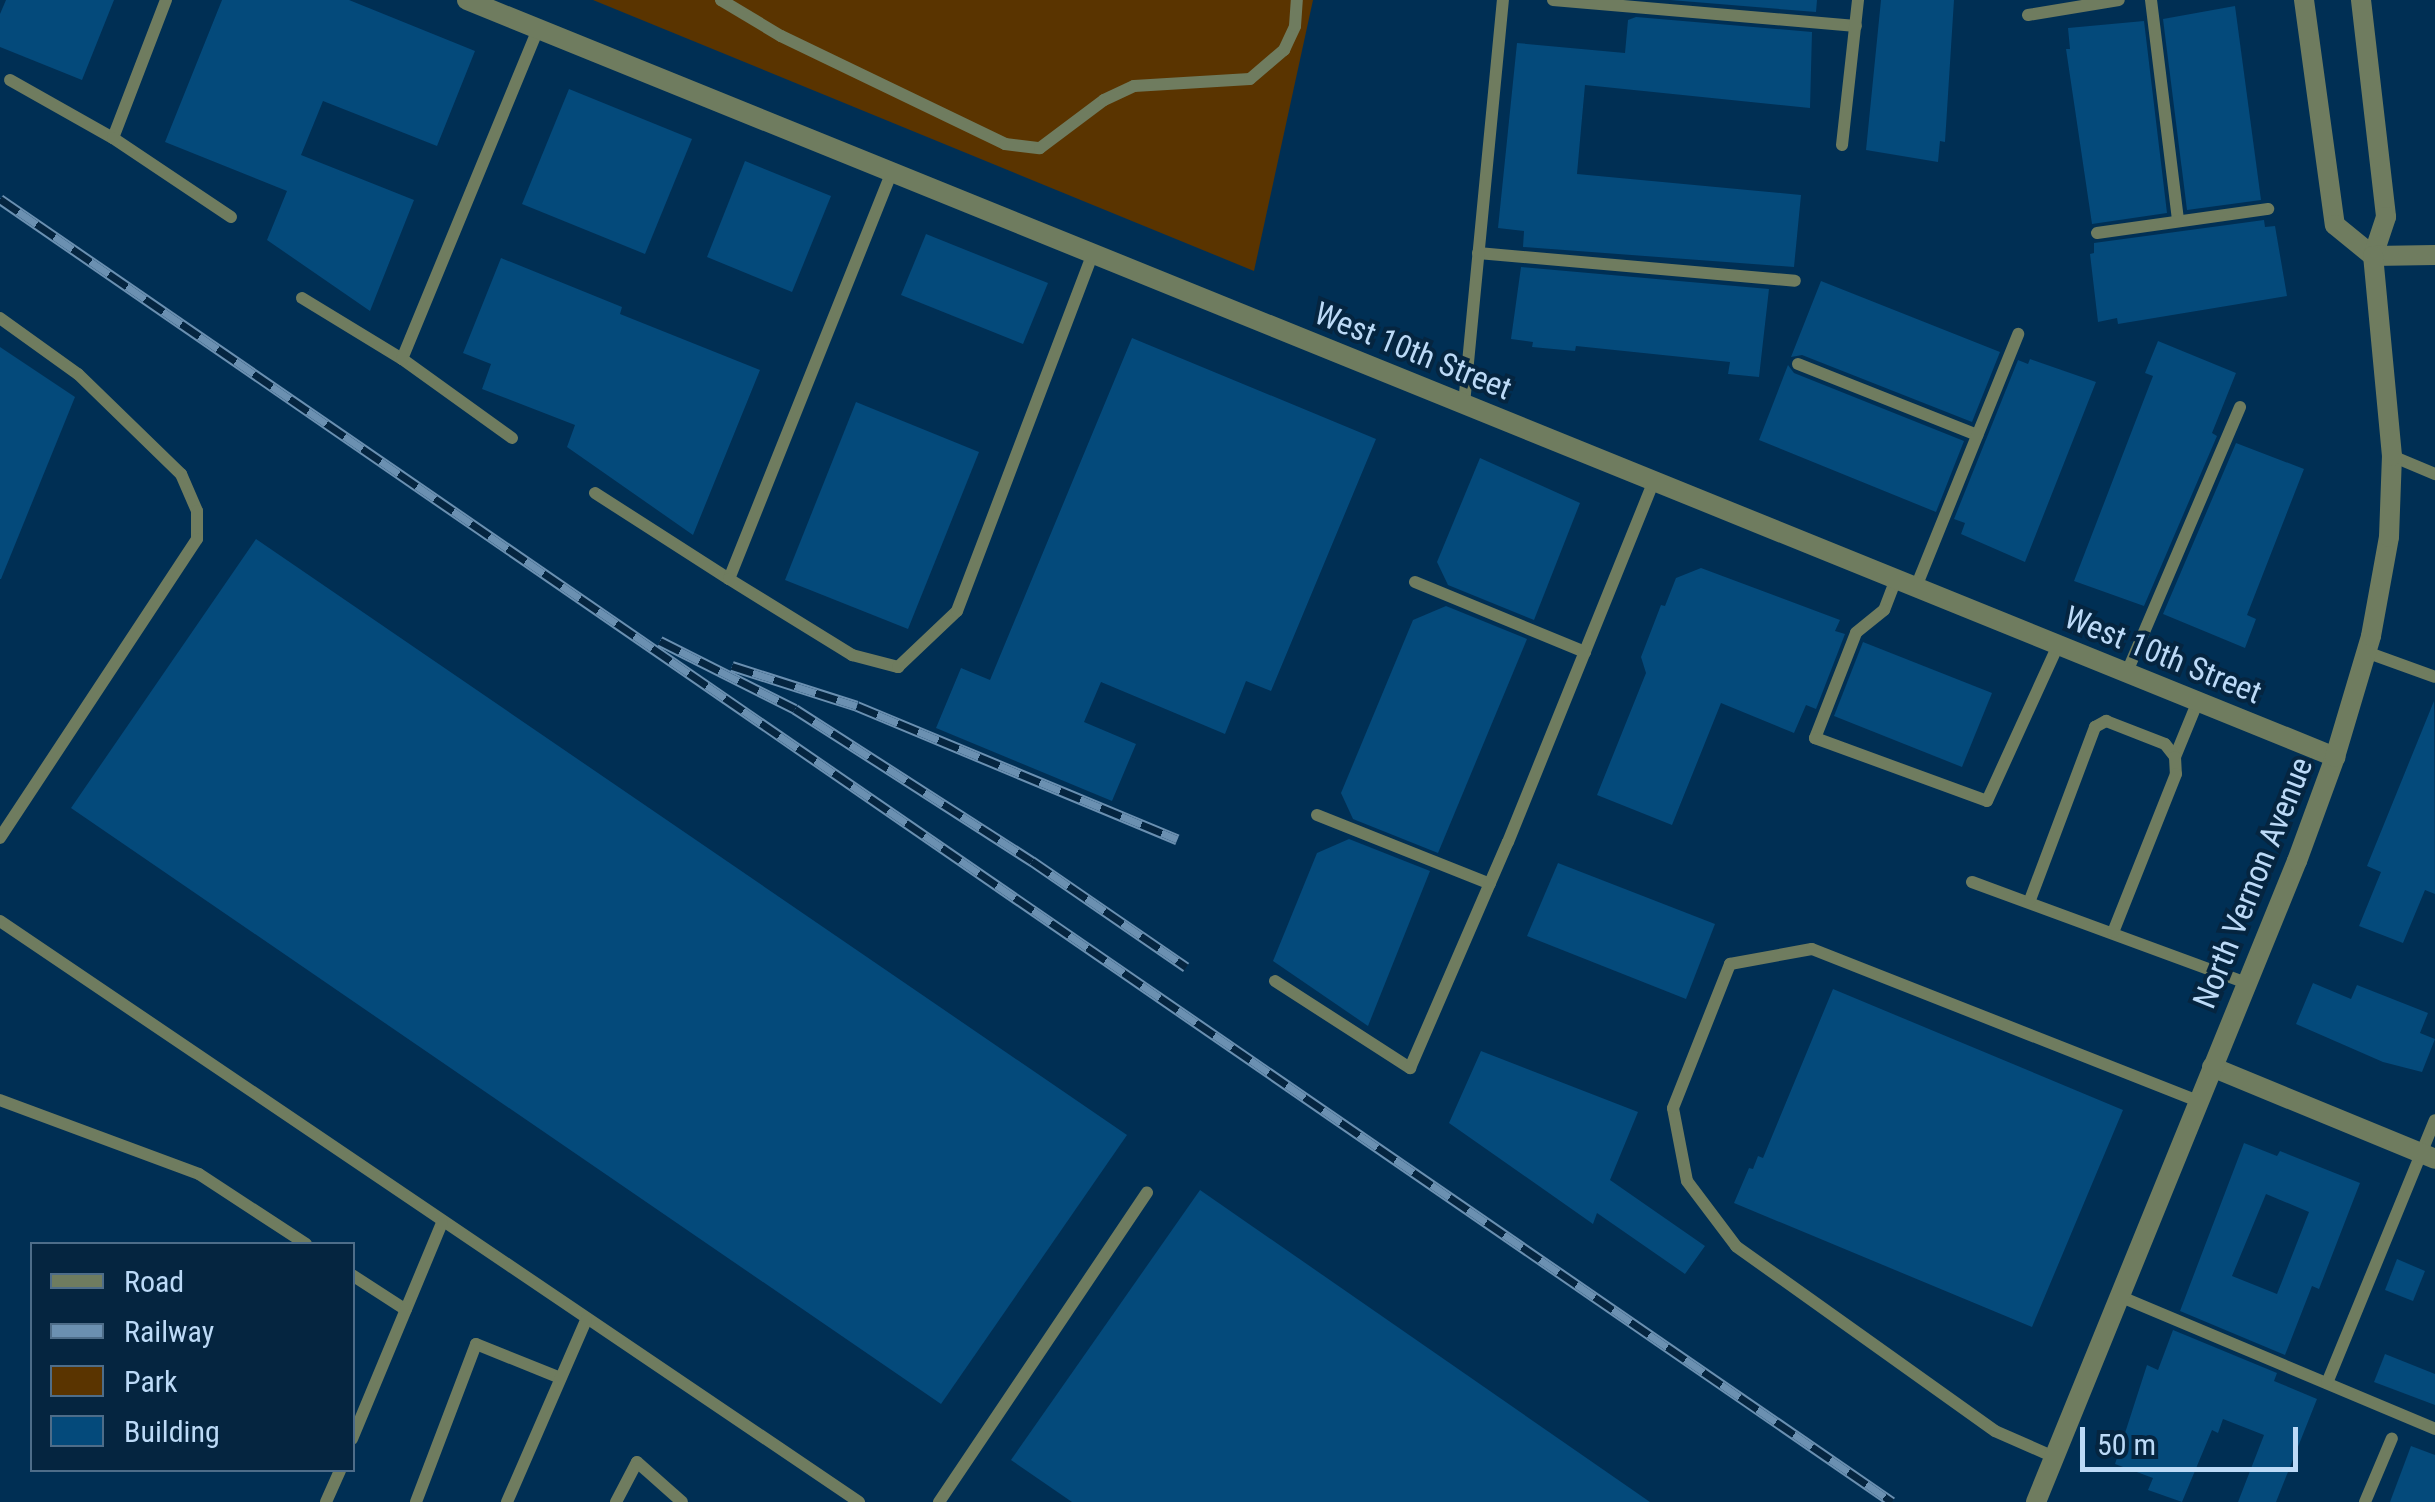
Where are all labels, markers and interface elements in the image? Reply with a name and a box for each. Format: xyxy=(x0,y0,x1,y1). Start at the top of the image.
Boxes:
street label: West 10th Street xyxy=(1309,294,1517,408)
street label: West 10th Street xyxy=(2059,598,2267,712)
street label: North Vernon Avenue xyxy=(2185,752,2321,1014)
legend xyxy=(30,1242,355,1472)
text: Road xyxy=(124,1264,184,1299)
text: Railway xyxy=(124,1314,214,1349)
text: Park xyxy=(124,1364,178,1399)
scale bar xyxy=(2085,1407,2302,1469)
text: Building xyxy=(124,1414,220,1449)
text: 50 m xyxy=(2097,1427,2156,1462)

